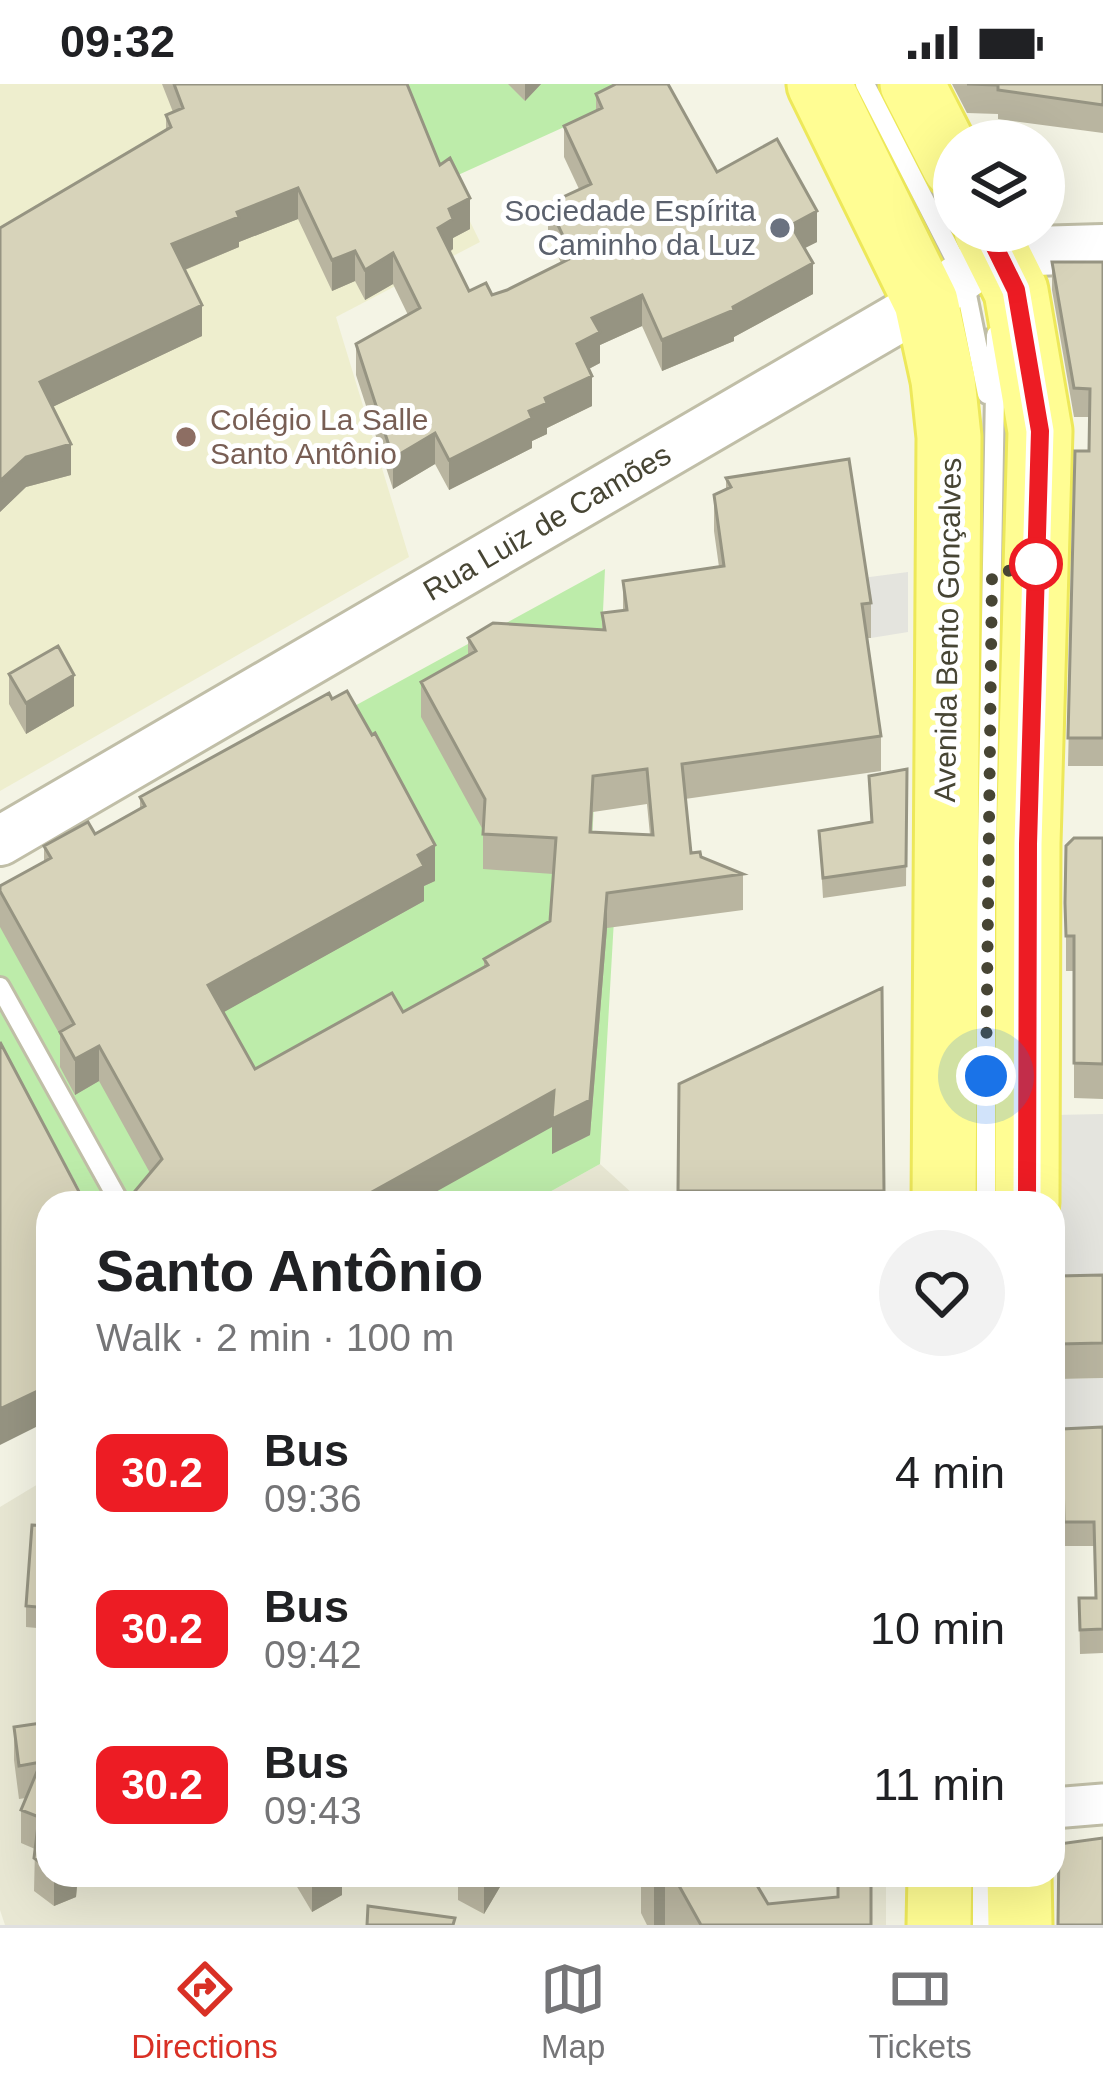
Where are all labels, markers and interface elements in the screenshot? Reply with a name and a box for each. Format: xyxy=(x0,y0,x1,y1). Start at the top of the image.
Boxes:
text: 09:32 xyxy=(60,16,175,67)
map controls xyxy=(933,120,1065,252)
button: layers xyxy=(933,120,1065,252)
place label: Sociedade Espírita Caminho da Luz xyxy=(504,194,756,261)
marker: Sociedade Espírita Caminho da Luz xyxy=(767,215,793,241)
place label: Colégio La Salle Santo Antônio xyxy=(210,403,428,470)
marker: Colégio La Salle Santo Antônio xyxy=(173,424,199,450)
street label: Rua Luiz de Camões xyxy=(417,437,676,607)
street label: Avenida Bento Gonçalves xyxy=(928,457,967,803)
unlabelled marker xyxy=(1011,539,1061,589)
your location xyxy=(956,1046,1016,1106)
button: heart xyxy=(879,1230,1005,1356)
text: Santo Antônio xyxy=(96,1239,483,1303)
text: Walk · 2 min · 100 m xyxy=(96,1316,454,1359)
text: Bus xyxy=(264,1425,349,1476)
text: 4 min xyxy=(895,1447,1005,1498)
text: 30.2 xyxy=(121,1449,203,1496)
text: 09:36 xyxy=(264,1477,362,1520)
text: Bus xyxy=(264,1581,349,1632)
text: 10 min xyxy=(870,1603,1005,1654)
text: 30.2 xyxy=(121,1605,203,1652)
text: 09:42 xyxy=(264,1633,362,1676)
text: Bus xyxy=(264,1737,349,1788)
text: 11 min xyxy=(873,1759,1005,1810)
text: 30.2 xyxy=(121,1761,203,1808)
text: 09:43 xyxy=(264,1789,362,1832)
tab: Directions xyxy=(131,1956,278,2066)
tab: Map xyxy=(540,1956,606,2066)
tab: Tickets xyxy=(869,1956,972,2066)

